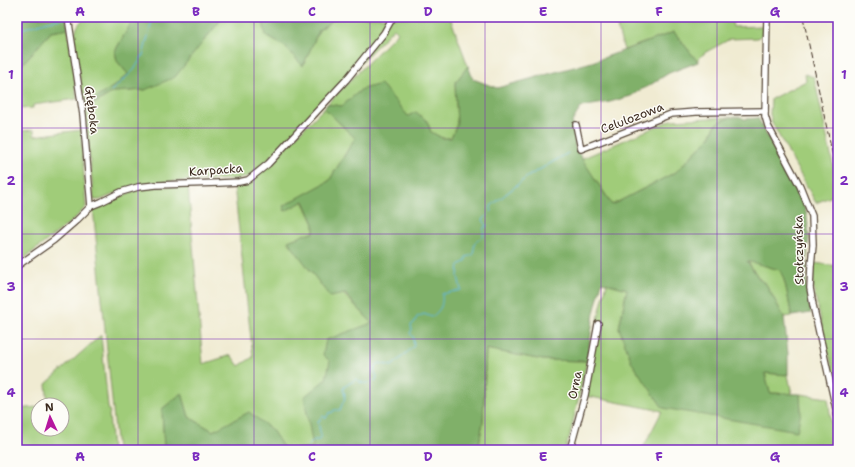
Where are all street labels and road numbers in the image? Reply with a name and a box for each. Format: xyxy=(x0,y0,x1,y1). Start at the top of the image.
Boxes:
street label: Głęboka xyxy=(81,85,103,136)
street label: Celulozowa xyxy=(598,98,666,137)
street label: Karpacka xyxy=(188,160,244,180)
street label: Stołczyńska xyxy=(790,215,808,285)
street label: Orna xyxy=(564,369,586,401)

